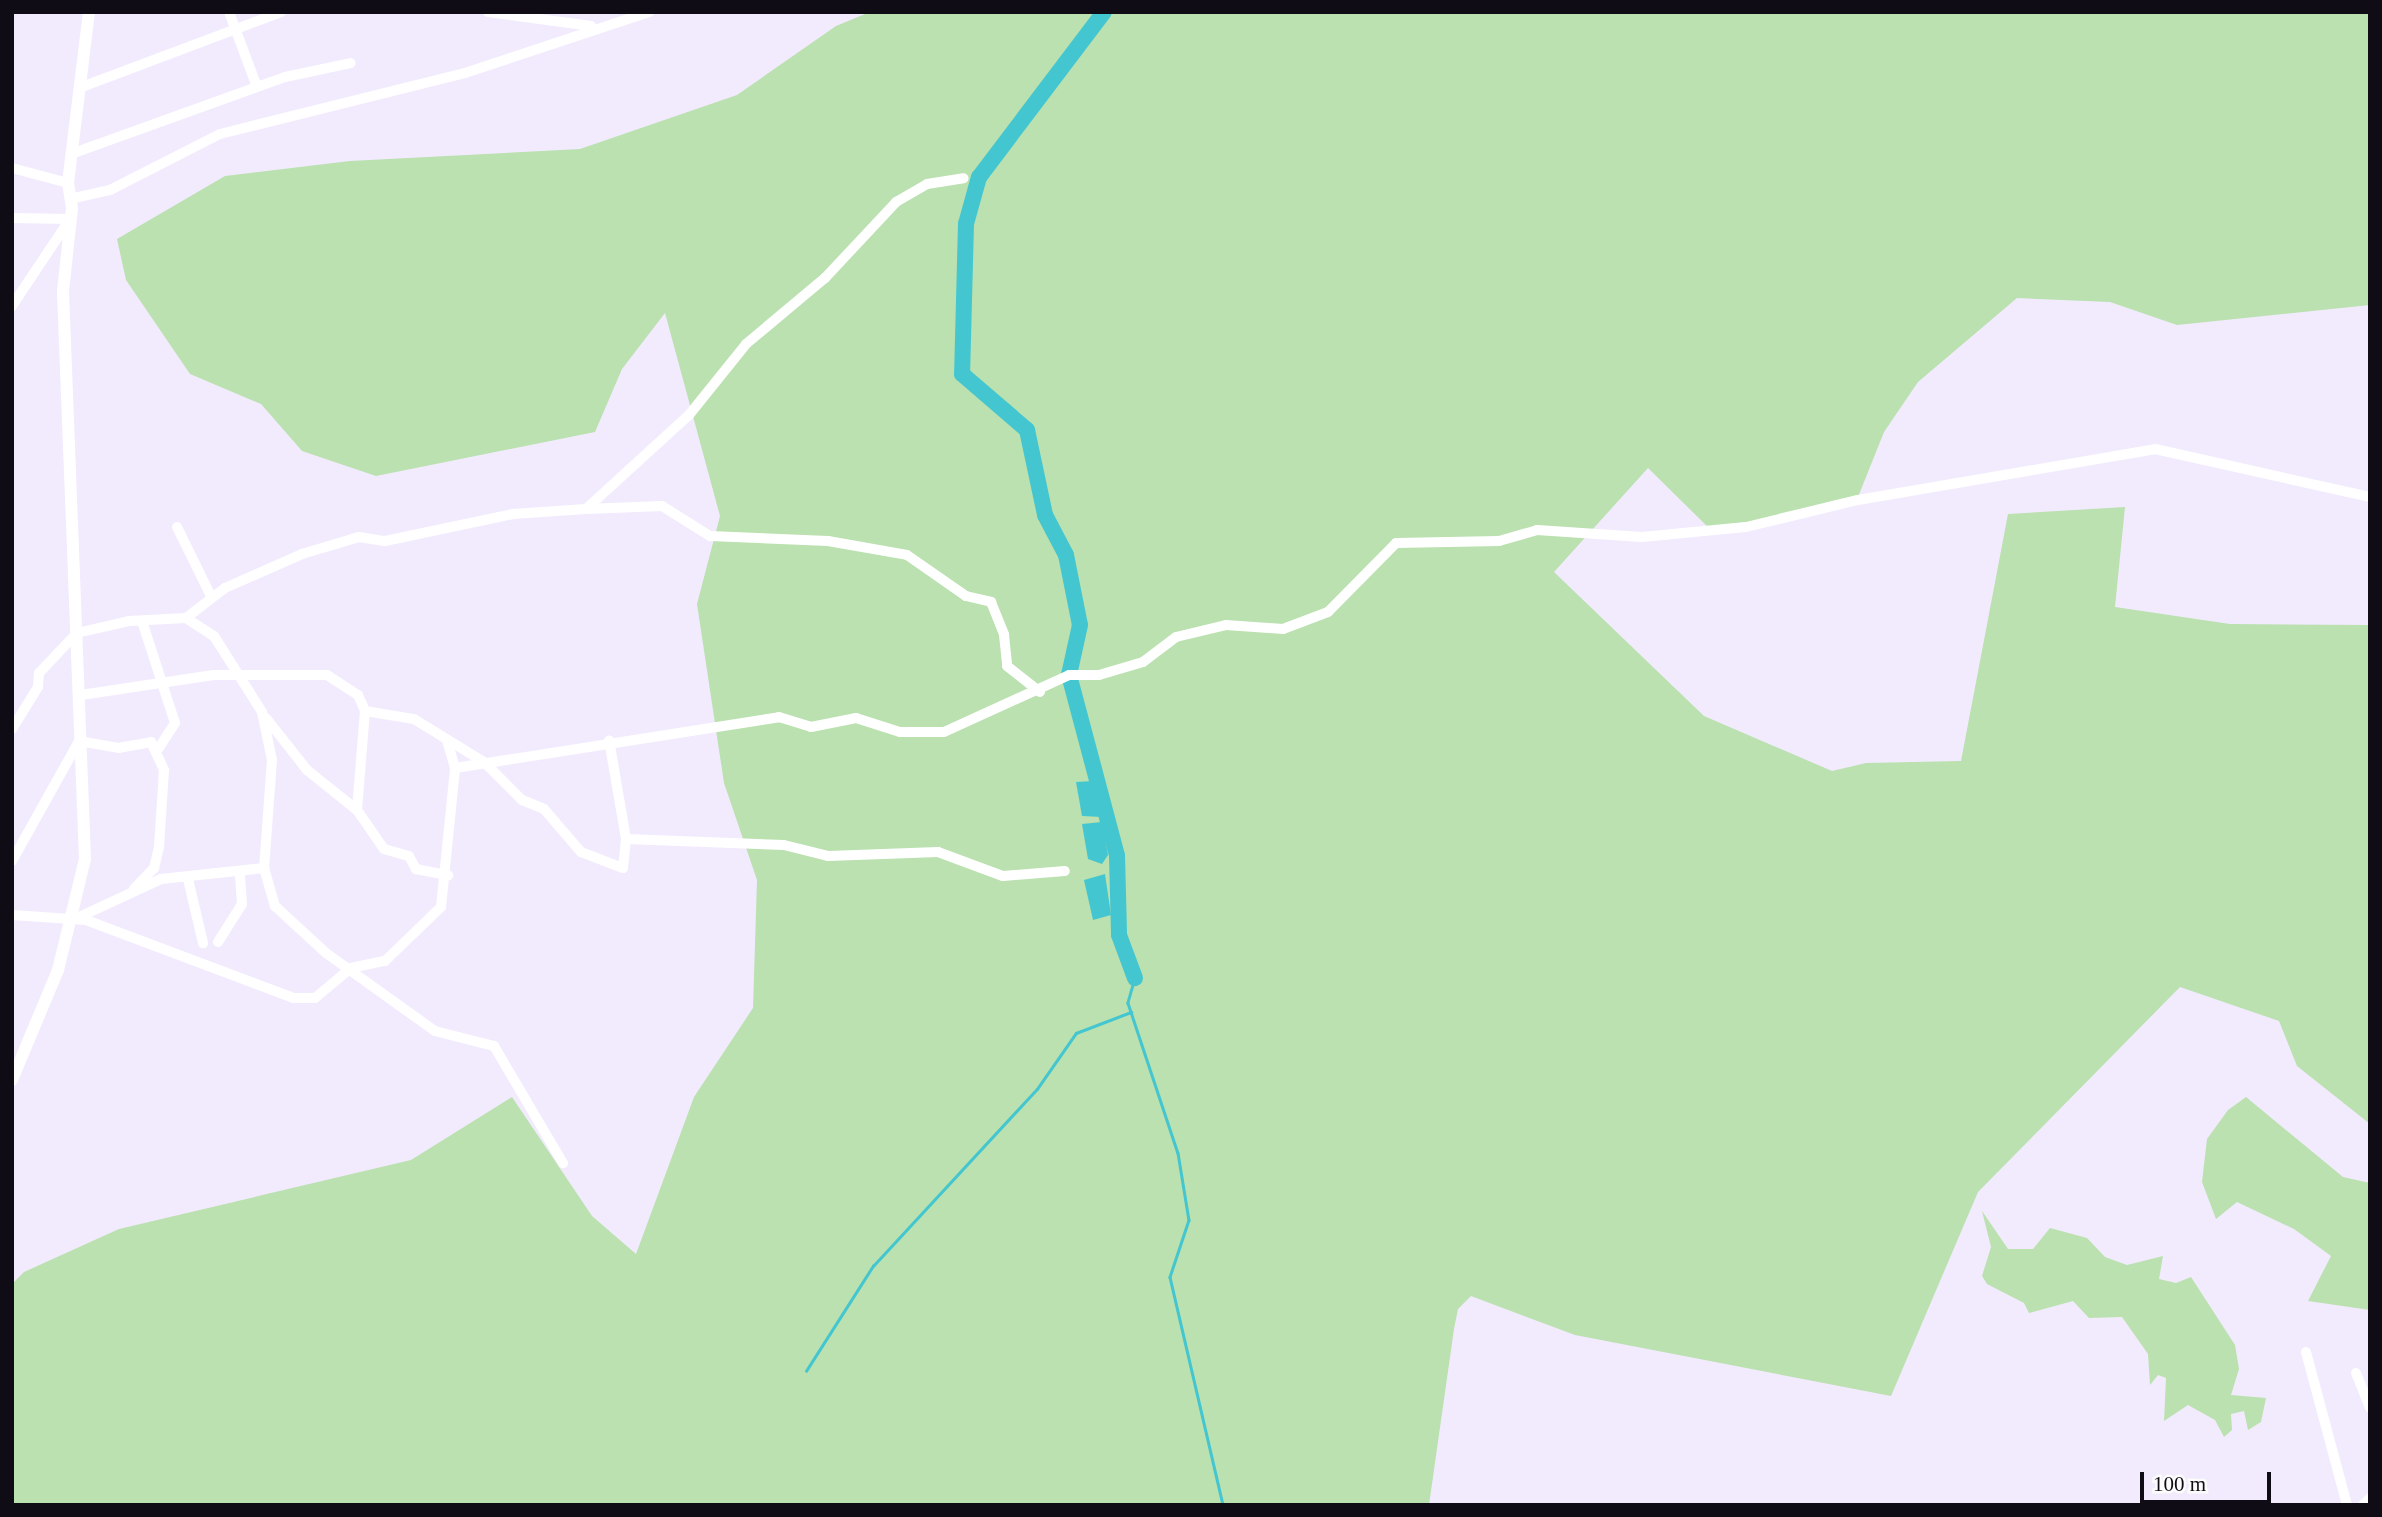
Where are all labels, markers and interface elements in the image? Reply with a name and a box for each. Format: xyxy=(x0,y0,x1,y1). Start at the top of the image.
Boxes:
scale bar xyxy=(2144,1458,2275,1502)
text: 100 m xyxy=(2153,1472,2206,1496)

